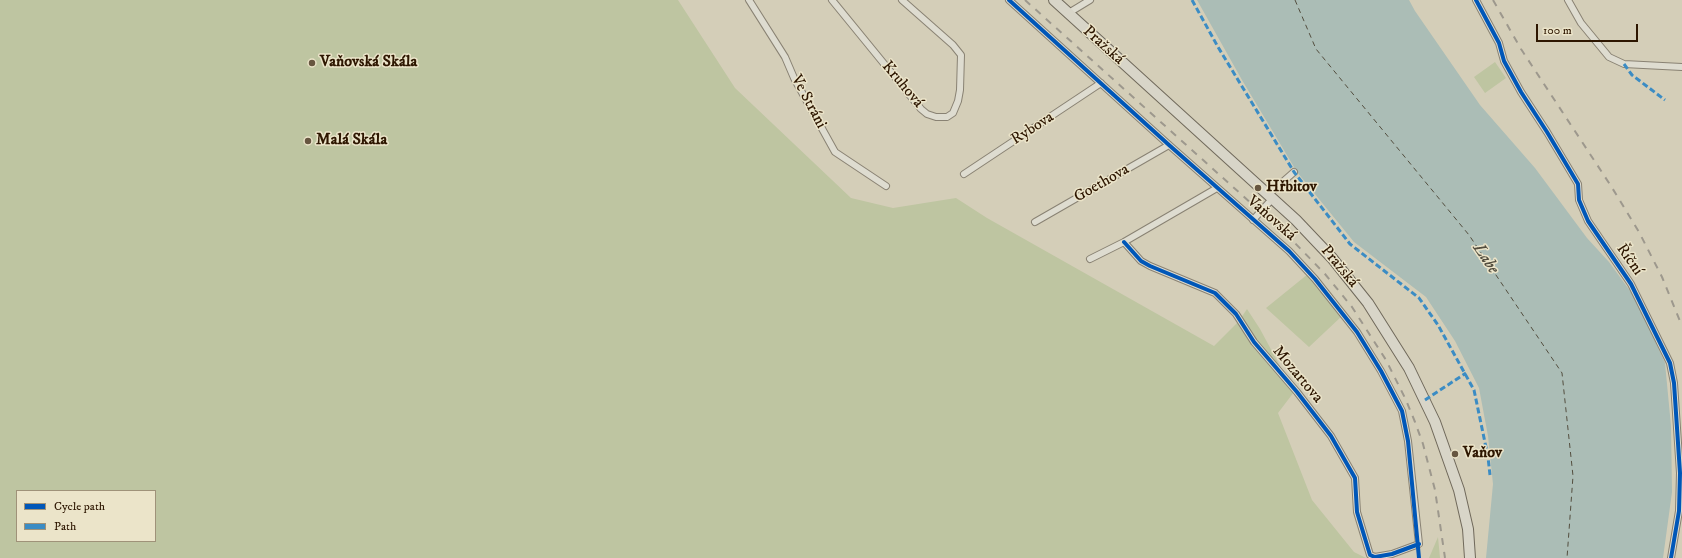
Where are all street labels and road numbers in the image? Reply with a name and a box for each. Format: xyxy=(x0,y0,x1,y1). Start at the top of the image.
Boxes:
street label: Pražská xyxy=(1078,22,1128,70)
street label: Kruhová xyxy=(877,58,927,112)
street label: Ve Stráni xyxy=(786,72,830,132)
street label: Rybova xyxy=(1008,108,1058,150)
street label: Goethova xyxy=(1071,161,1133,207)
street label: Vaňovská xyxy=(1242,192,1300,246)
street label: Říční xyxy=(1611,241,1647,279)
street label: Pražská xyxy=(1316,242,1362,292)
street label: Mozartova xyxy=(1268,343,1326,407)

